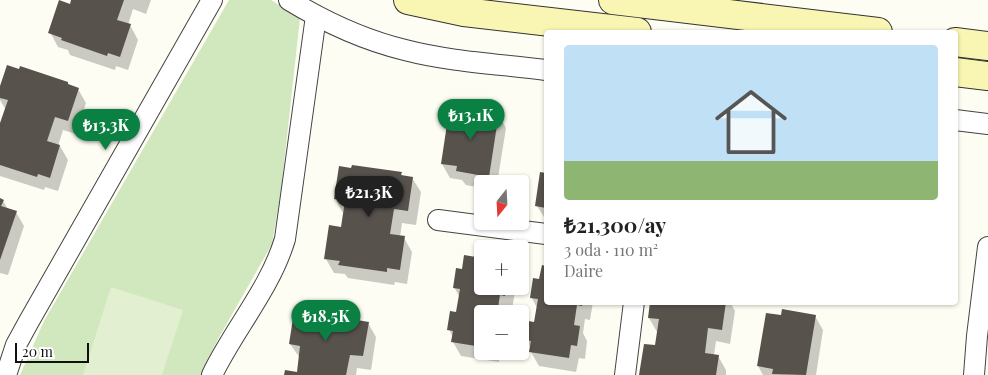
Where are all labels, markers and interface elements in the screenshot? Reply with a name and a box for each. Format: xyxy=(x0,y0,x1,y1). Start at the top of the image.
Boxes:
icon: home xyxy=(706,77,796,167)
pin: ₺13.1K xyxy=(430,98,512,141)
text: ₺13.1K xyxy=(449,104,493,125)
pin: ₺13.3K xyxy=(65,108,147,151)
text: ₺13.3K xyxy=(83,114,129,135)
north arrow xyxy=(474,175,529,230)
map controls xyxy=(474,175,529,360)
pin: ₺21.3K xyxy=(328,176,410,218)
text: ₺21.3K xyxy=(346,181,392,202)
text: ₺21,300/ay xyxy=(564,210,666,238)
text: 3 oda · 110 m² xyxy=(564,239,658,260)
button: + xyxy=(474,240,529,295)
text: Daire xyxy=(564,260,603,281)
pin: ₺18.5K xyxy=(285,300,367,342)
text: ₺18.5K xyxy=(302,305,350,326)
button: − xyxy=(474,305,529,360)
scale bar xyxy=(15,340,89,363)
text: 20 m xyxy=(22,342,53,361)

